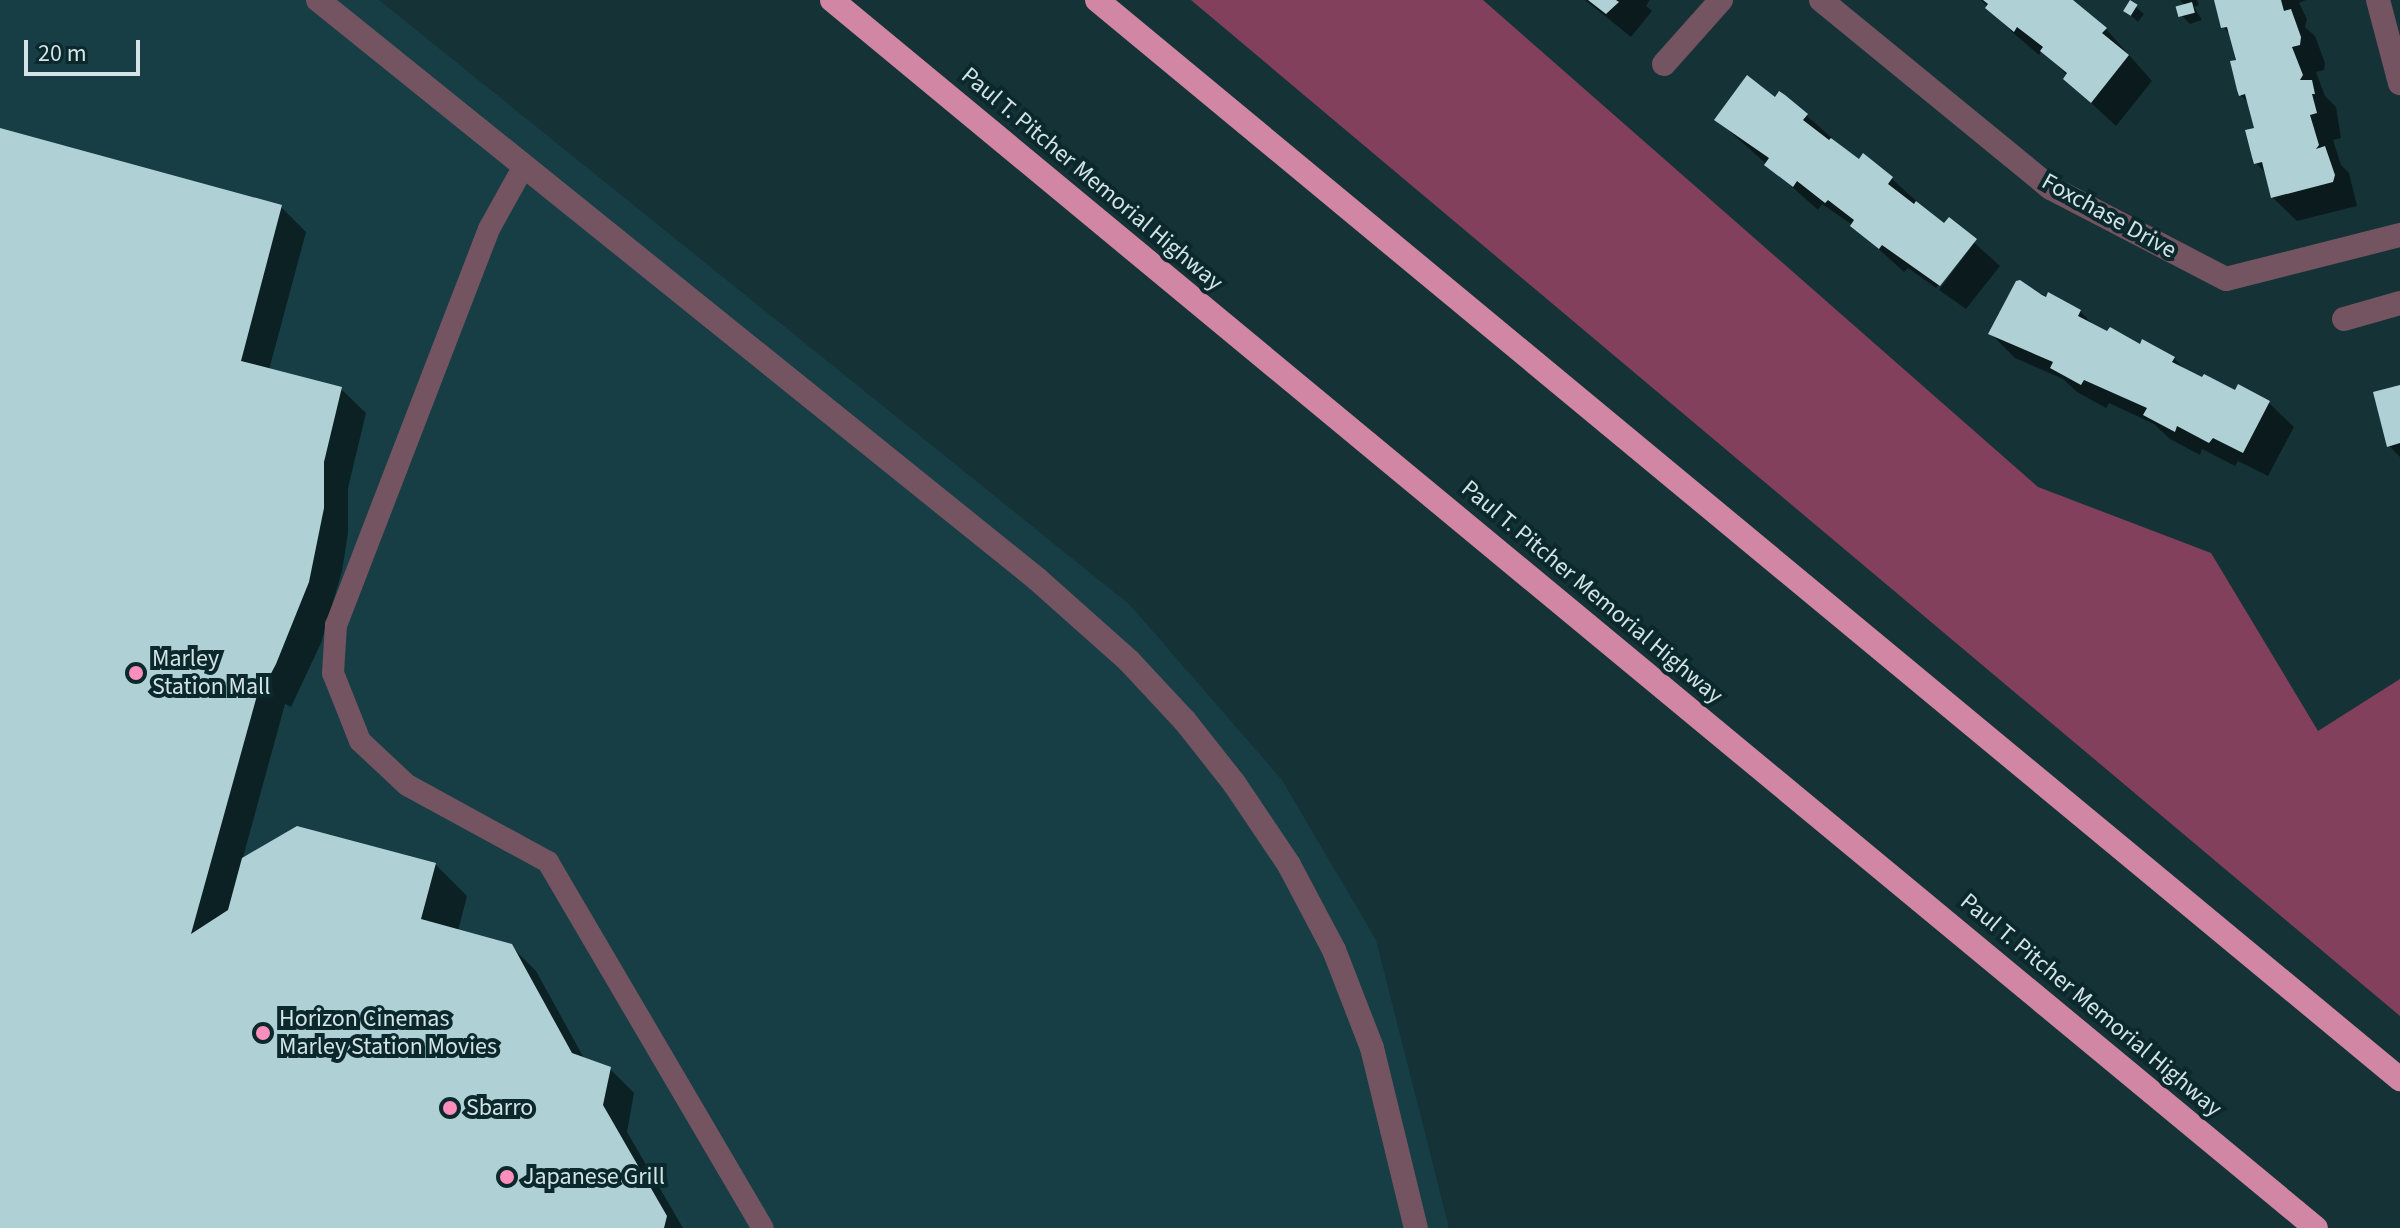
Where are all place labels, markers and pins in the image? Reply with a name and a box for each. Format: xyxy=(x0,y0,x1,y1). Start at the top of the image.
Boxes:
place label: Marley Station Mall xyxy=(152,645,270,701)
marker: Marley Station Mall xyxy=(127,664,145,682)
place label: Horizon Cinemas Marley Station Movies xyxy=(279,1005,497,1061)
marker: Horizon Cinemas Marley Station Movies xyxy=(254,1024,272,1042)
place label: Sbarro xyxy=(466,1094,533,1122)
marker: Sbarro xyxy=(441,1099,459,1117)
place label: Japanese Grill xyxy=(523,1163,665,1191)
marker: Japanese Grill xyxy=(498,1168,516,1186)

